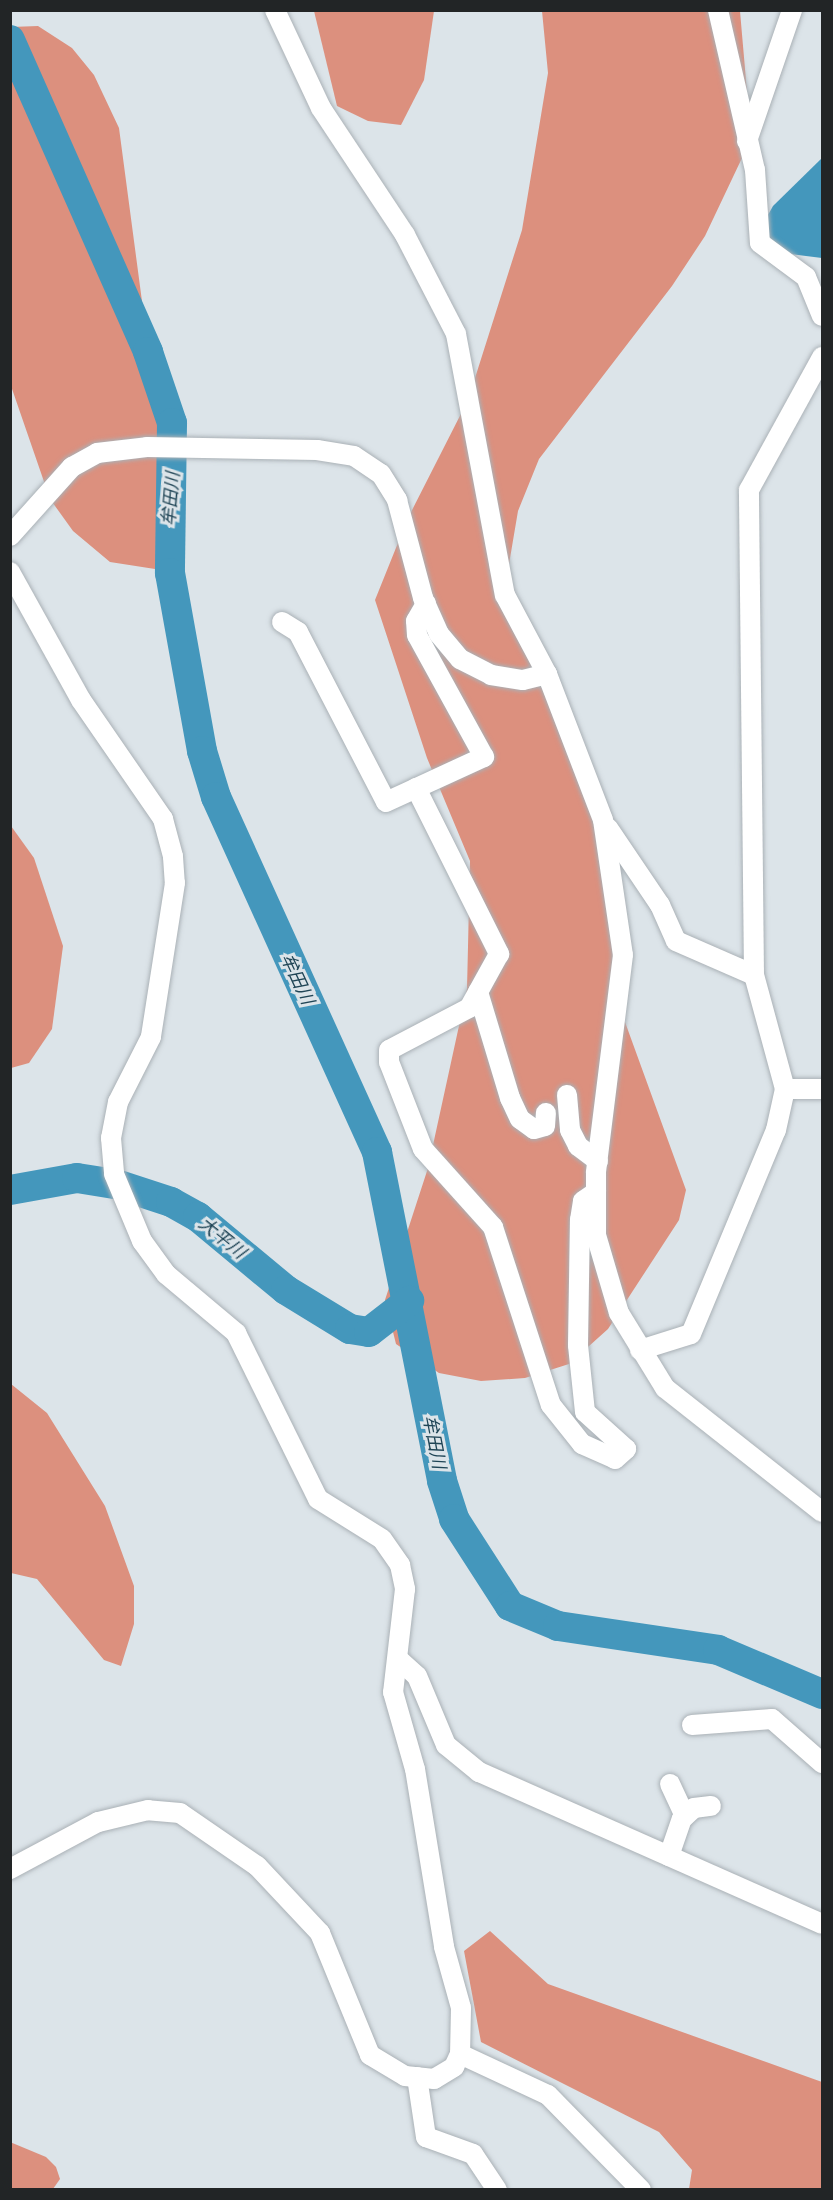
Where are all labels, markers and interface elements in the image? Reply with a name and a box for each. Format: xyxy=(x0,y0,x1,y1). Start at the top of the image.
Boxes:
water label: 牟田川 xyxy=(158,471,184,527)
water label: 牟田川 xyxy=(276,950,318,1008)
water label: 大平川 xyxy=(194,1213,250,1263)
water label: 牟田川 xyxy=(418,1413,450,1471)

